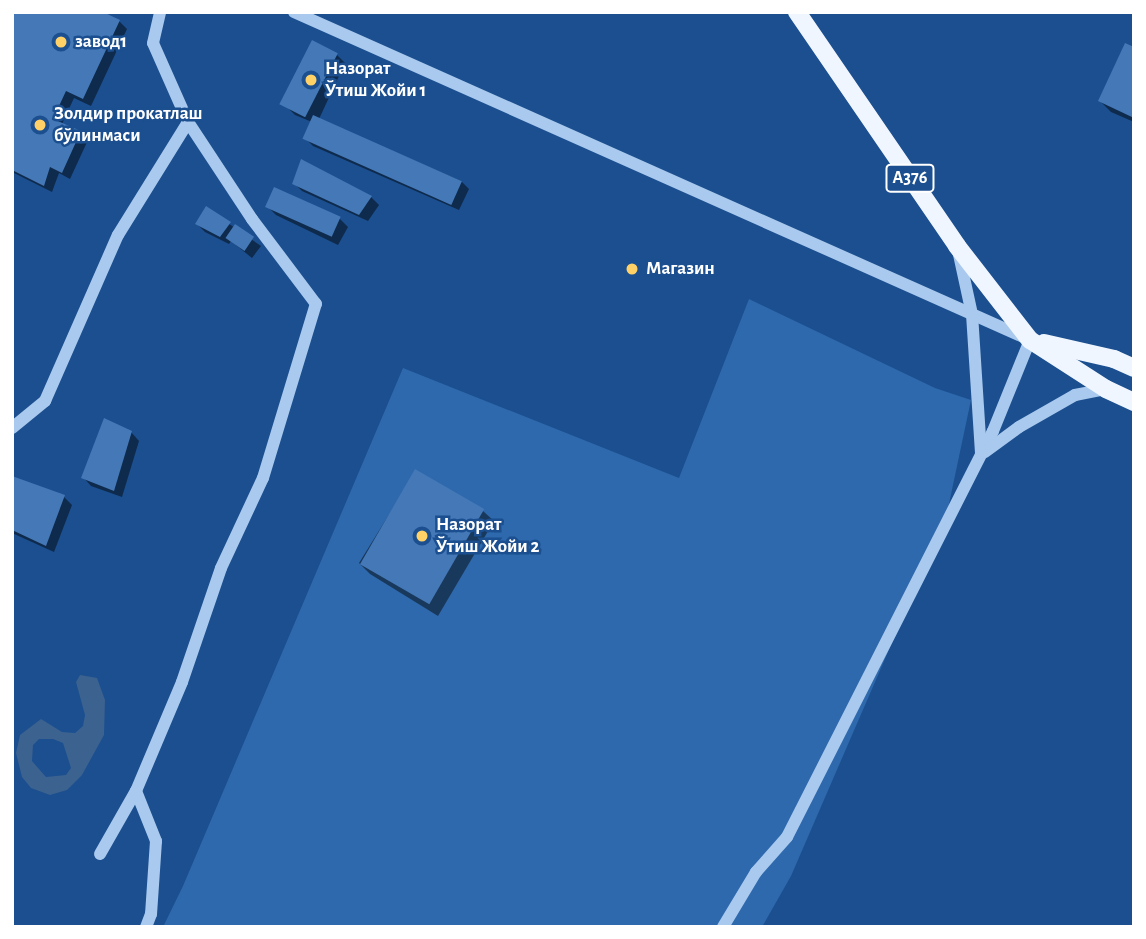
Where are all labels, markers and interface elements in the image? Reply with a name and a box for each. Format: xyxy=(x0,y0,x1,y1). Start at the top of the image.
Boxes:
place label: завод1 xyxy=(75,31,127,53)
marker: завод1 xyxy=(53,34,69,50)
place label: Назорат Ўтиш Жойи 1 xyxy=(325,58,426,102)
marker: Назорат Ўтиш Жойи 1 xyxy=(303,72,319,88)
place label: Золдир прокатлаш бўлинмаси xyxy=(54,103,203,147)
marker: Золдир прокатлаш бўлинмаси xyxy=(32,117,48,133)
road number: A376 xyxy=(884,163,936,192)
place label: Магазин xyxy=(646,258,715,280)
marker: Магазин xyxy=(624,261,640,277)
place label: Назорат Ўтиш Жойи 2 xyxy=(436,514,540,558)
marker: Назорат Ўтиш Жойи 2 xyxy=(414,528,430,544)

